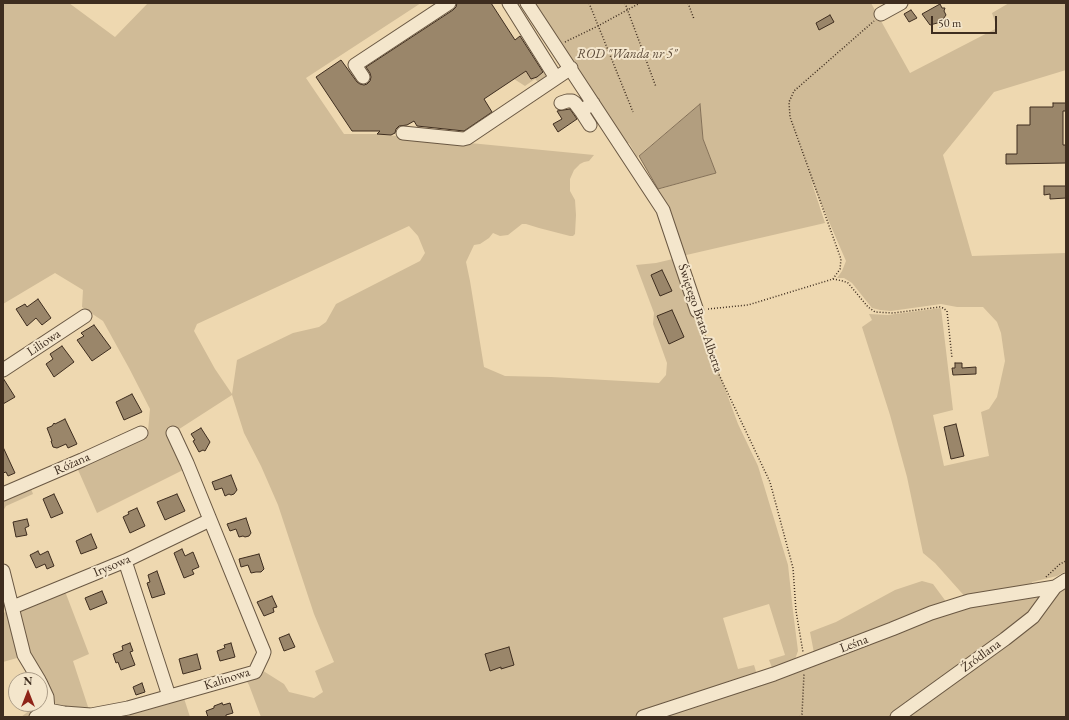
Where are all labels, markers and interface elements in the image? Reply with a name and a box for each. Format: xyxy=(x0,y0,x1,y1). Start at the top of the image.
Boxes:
scale bar xyxy=(933,8,999,34)
text: 50 m xyxy=(938,15,961,31)
park label: ROD "Wanda nr 5" xyxy=(577,46,677,62)
street label: Świętego Brata Alberta xyxy=(674,262,726,374)
street label: Liliowa xyxy=(24,326,64,360)
street label: Różana xyxy=(52,449,92,479)
street label: Irysowa xyxy=(91,551,133,581)
street label: Leśna xyxy=(838,632,870,656)
street label: Źródlana xyxy=(958,636,1004,676)
street label: Kalinowa xyxy=(202,664,252,694)
north arrow xyxy=(8,672,48,712)
text: N xyxy=(24,674,32,688)

